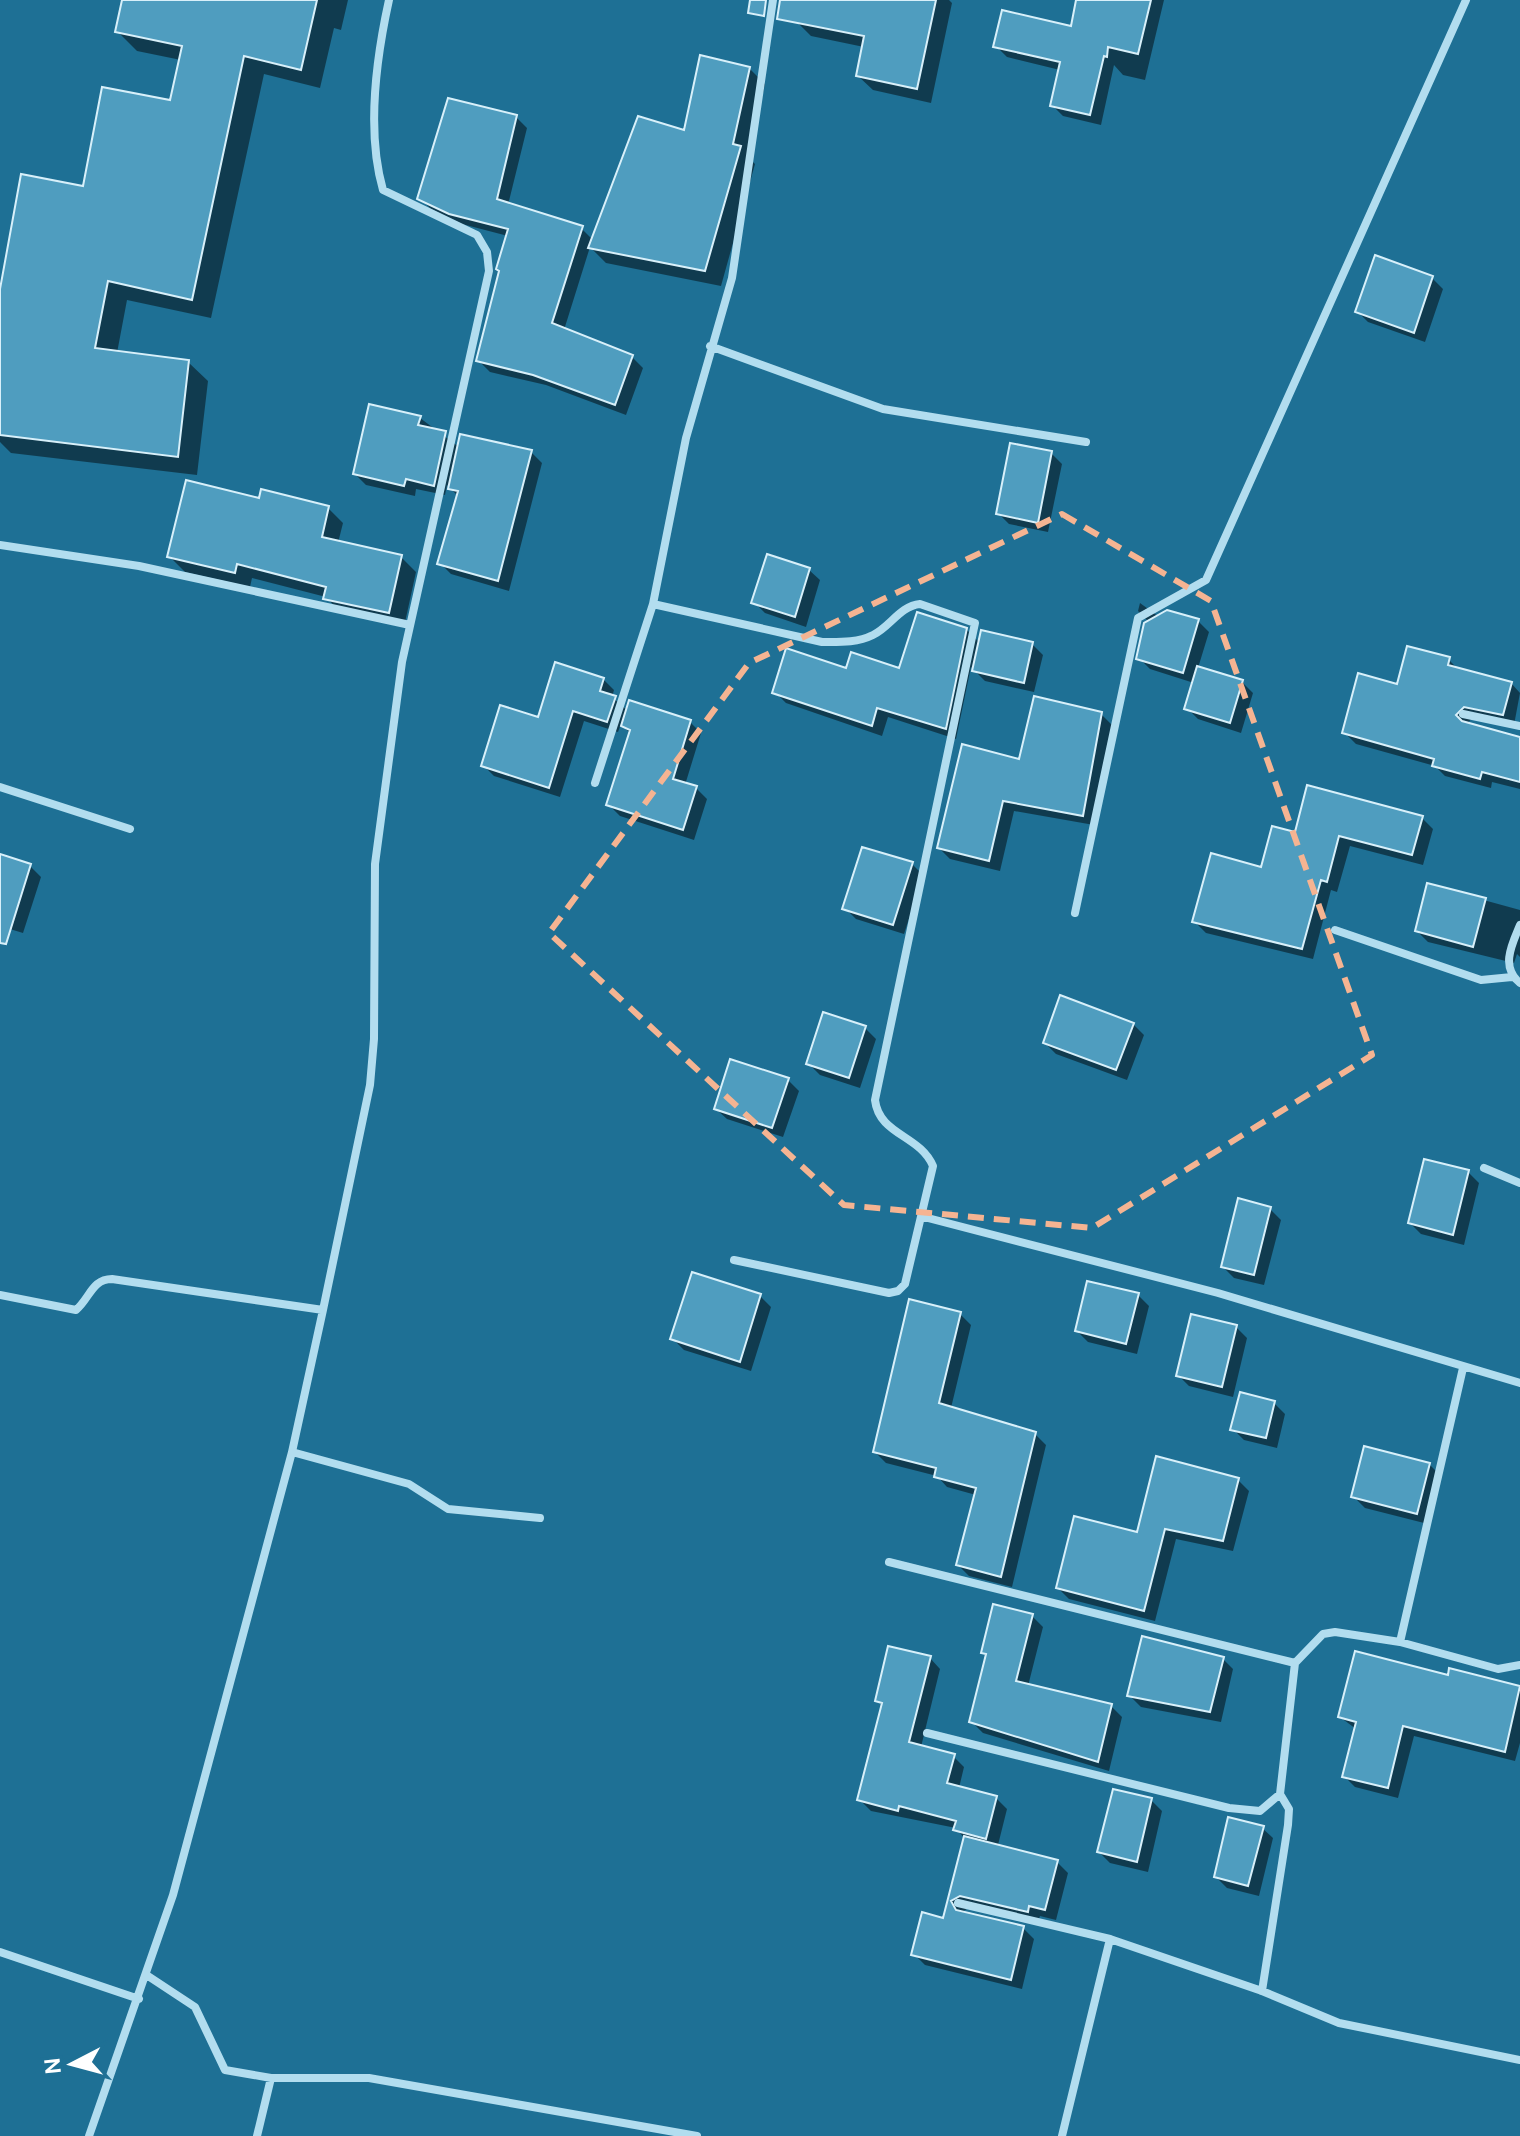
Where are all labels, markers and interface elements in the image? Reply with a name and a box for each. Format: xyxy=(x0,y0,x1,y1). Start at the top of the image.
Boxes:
north arrow xyxy=(32,2024,112,2104)
text: N xyxy=(37,2057,68,2076)

